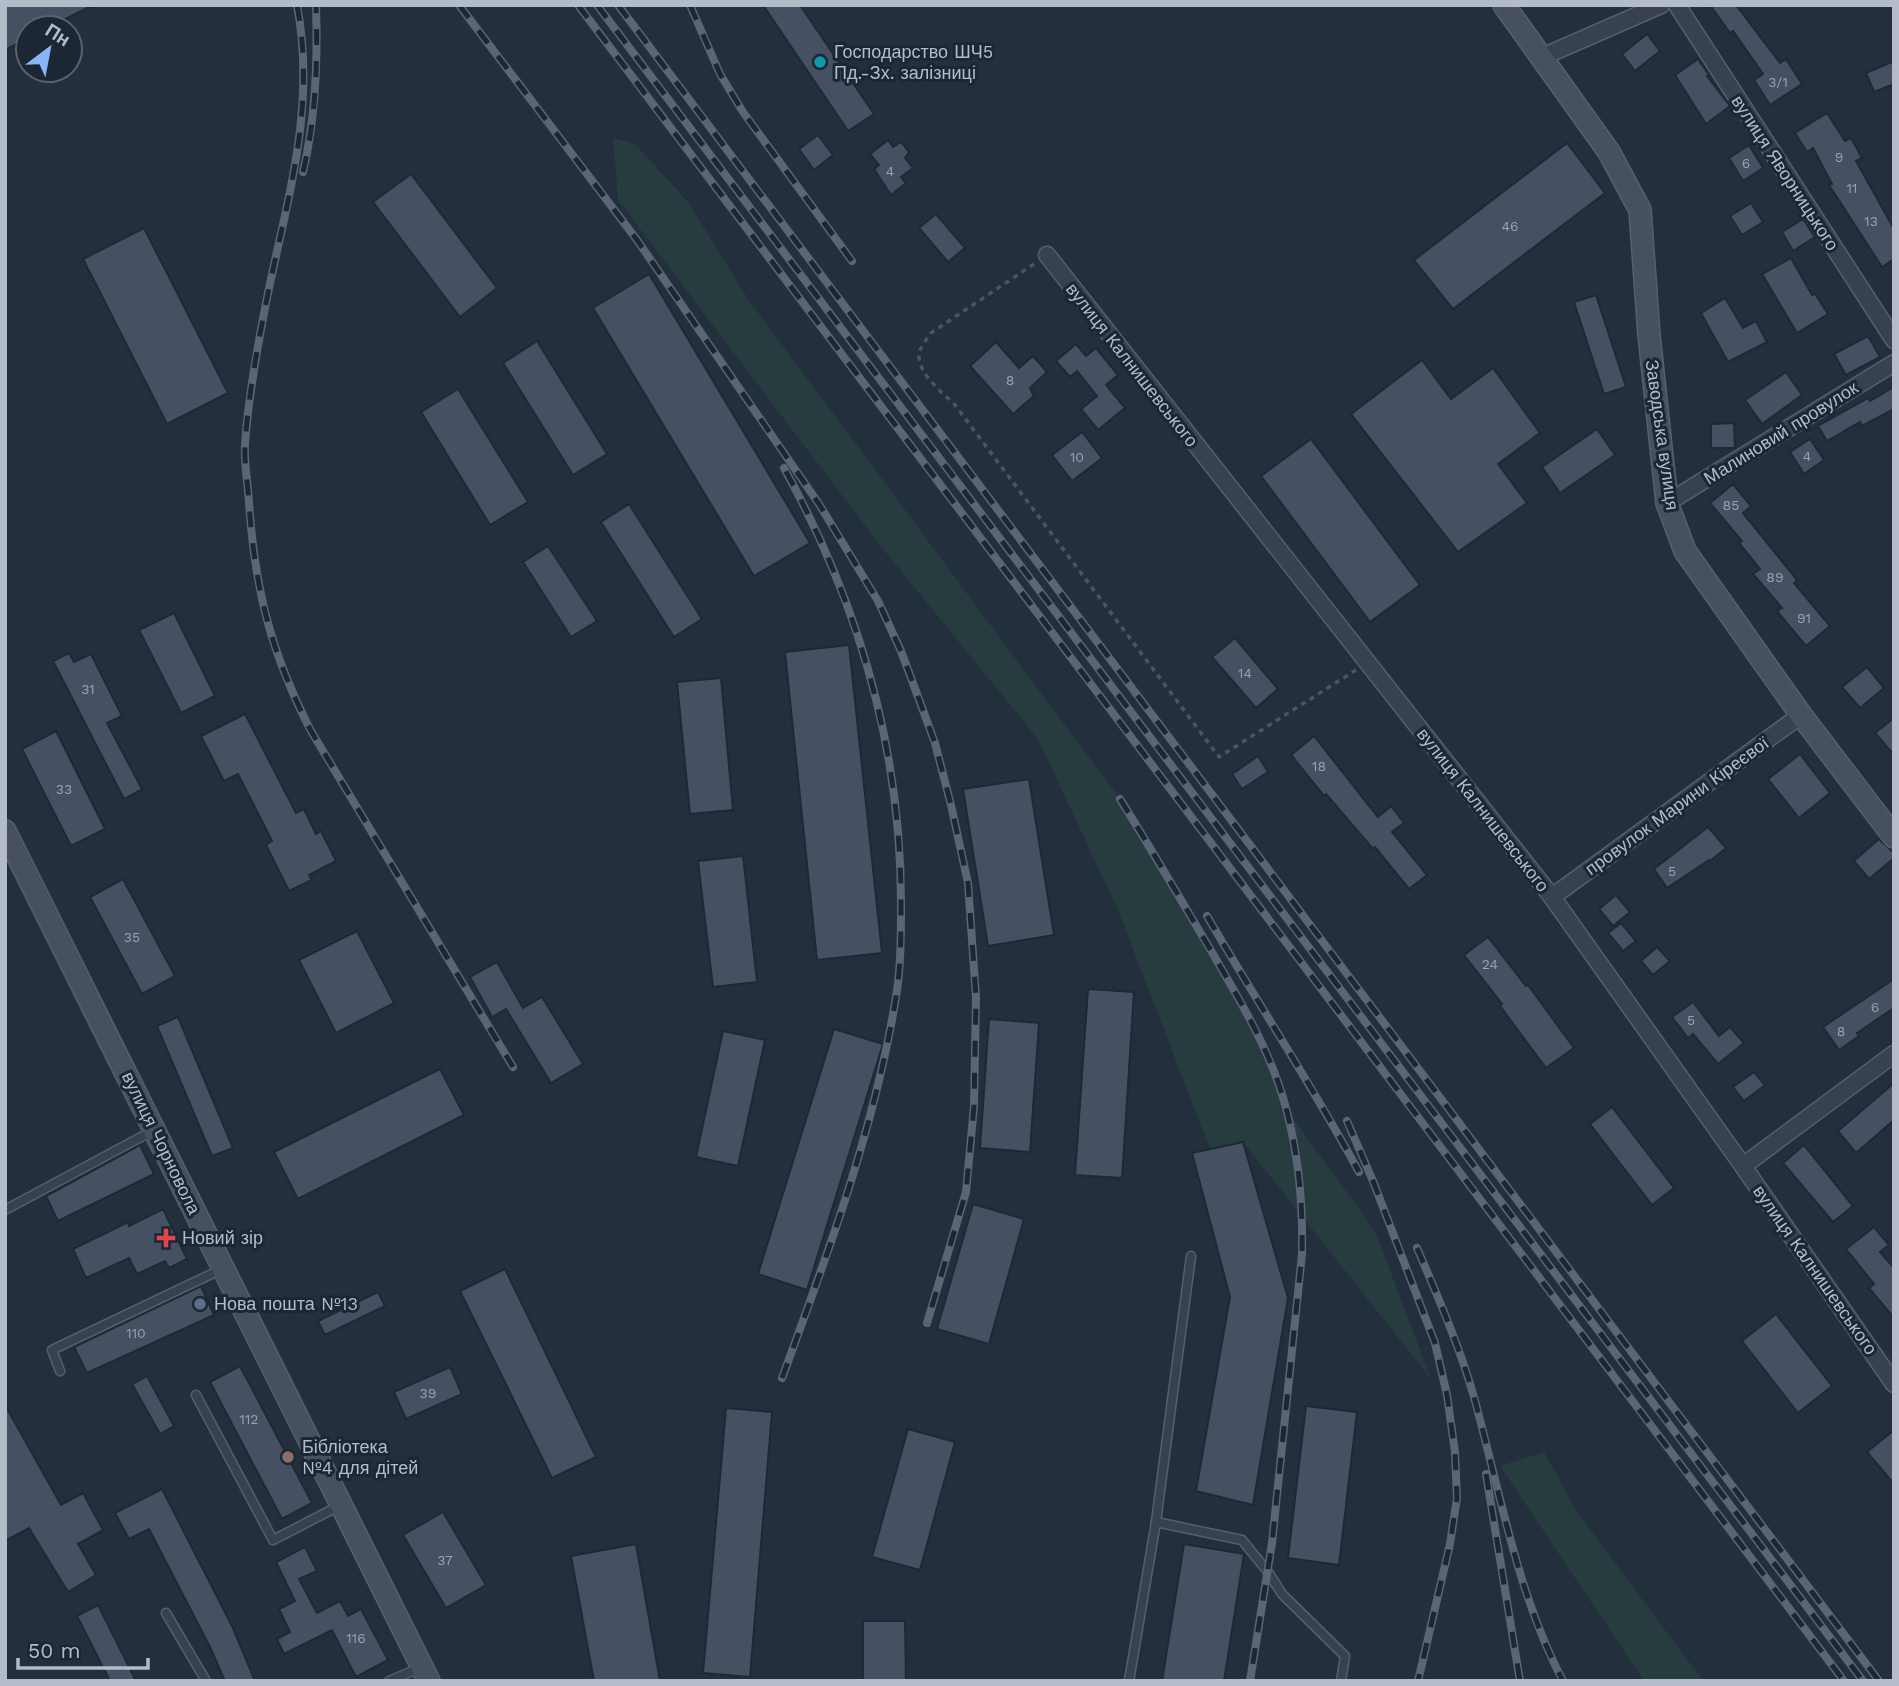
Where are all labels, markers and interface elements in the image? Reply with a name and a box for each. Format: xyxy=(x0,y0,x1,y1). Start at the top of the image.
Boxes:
north arrow xyxy=(14,14,84,84)
text: Пн xyxy=(41,19,74,51)
place label: Господарство ШЧ5 Пд.-Зх. залізниці xyxy=(834,41,993,83)
marker: Господарство ШЧ5 Пд.-Зх. залізниці xyxy=(812,54,828,70)
house number: 3/1 xyxy=(1768,74,1788,90)
street label: вулиця Яворницького xyxy=(1727,91,1843,254)
house number: 9 xyxy=(1835,149,1843,165)
house number: 6 xyxy=(1742,155,1750,171)
house number: 4 xyxy=(886,163,894,179)
house number: 11 xyxy=(1847,180,1857,196)
house number: 13 xyxy=(1864,213,1878,229)
house number: 46 xyxy=(1501,218,1519,234)
street label: вулиця Калнишевського xyxy=(1062,279,1203,451)
street label: Заводська вулиця xyxy=(1642,358,1683,511)
house number: 8 xyxy=(1006,372,1014,388)
street label: Малиновий провулок xyxy=(1700,377,1862,489)
house number: 4 xyxy=(1803,448,1811,464)
house number: 10 xyxy=(1070,449,1084,465)
house number: 85 xyxy=(1723,497,1739,513)
house number: 89 xyxy=(1766,569,1784,585)
house number: 91 xyxy=(1797,610,1811,626)
house number: 14 xyxy=(1238,665,1252,681)
house number: 31 xyxy=(81,681,95,697)
street label: вулиця Калнишевського xyxy=(1413,724,1554,896)
street label: провулок Марини Кіреєвої xyxy=(1581,732,1773,879)
house number: 18 xyxy=(1312,758,1326,774)
house number: 33 xyxy=(56,781,72,797)
house number: 5 xyxy=(1668,863,1676,879)
house number: 35 xyxy=(124,929,140,945)
house number: 24 xyxy=(1482,956,1498,972)
house number: 6 xyxy=(1871,999,1879,1015)
house number: 5 xyxy=(1687,1012,1695,1028)
house number: 8 xyxy=(1837,1023,1845,1039)
street label: вулиця Чорновола xyxy=(118,1068,206,1218)
street label: вулиця Калнишевського xyxy=(1749,1181,1882,1358)
place label: Новий зір xyxy=(182,1227,263,1248)
marker: Новий зір xyxy=(156,1228,176,1248)
place label: Нова пошта №13 xyxy=(214,1293,358,1314)
marker: Нова пошта №13 xyxy=(192,1296,208,1312)
house number: 110 xyxy=(126,1325,146,1341)
house number: 39 xyxy=(420,1385,436,1401)
house number: 112 xyxy=(239,1411,259,1427)
place label: Бібліотека №4 для дітей xyxy=(302,1436,418,1478)
marker: Бібліотека №4 для дітей xyxy=(280,1449,296,1465)
house number: 37 xyxy=(437,1552,453,1568)
scale bar xyxy=(18,1626,147,1670)
house number: 116 xyxy=(346,1630,366,1646)
text: 50 m xyxy=(28,1638,80,1663)

